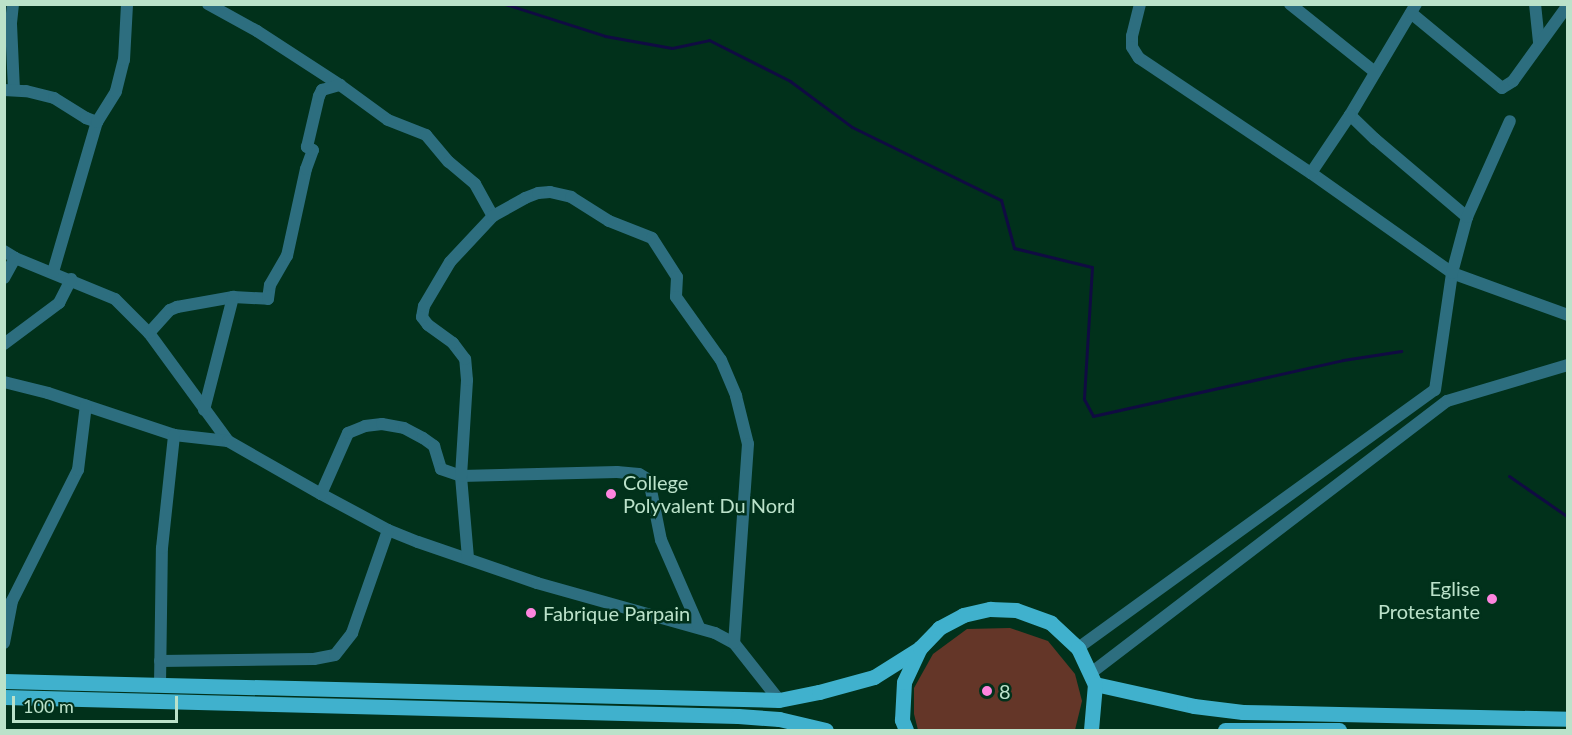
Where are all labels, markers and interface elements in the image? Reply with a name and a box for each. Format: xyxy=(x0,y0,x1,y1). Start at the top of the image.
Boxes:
place label: College Polyvalent Du Nord xyxy=(623,470,795,517)
marker: College Polyvalent Du Nord xyxy=(604,487,618,501)
place label: Eglise Protestante xyxy=(1378,576,1480,623)
marker: Eglise Protestante xyxy=(1485,592,1499,606)
place label: Fabrique Parpain xyxy=(543,601,690,625)
marker: Fabrique Parpain xyxy=(524,606,538,620)
place label: 8 xyxy=(999,679,1011,703)
scale bar xyxy=(15,684,182,722)
marker: 8 xyxy=(980,684,994,698)
text: 100 m xyxy=(23,695,74,717)

